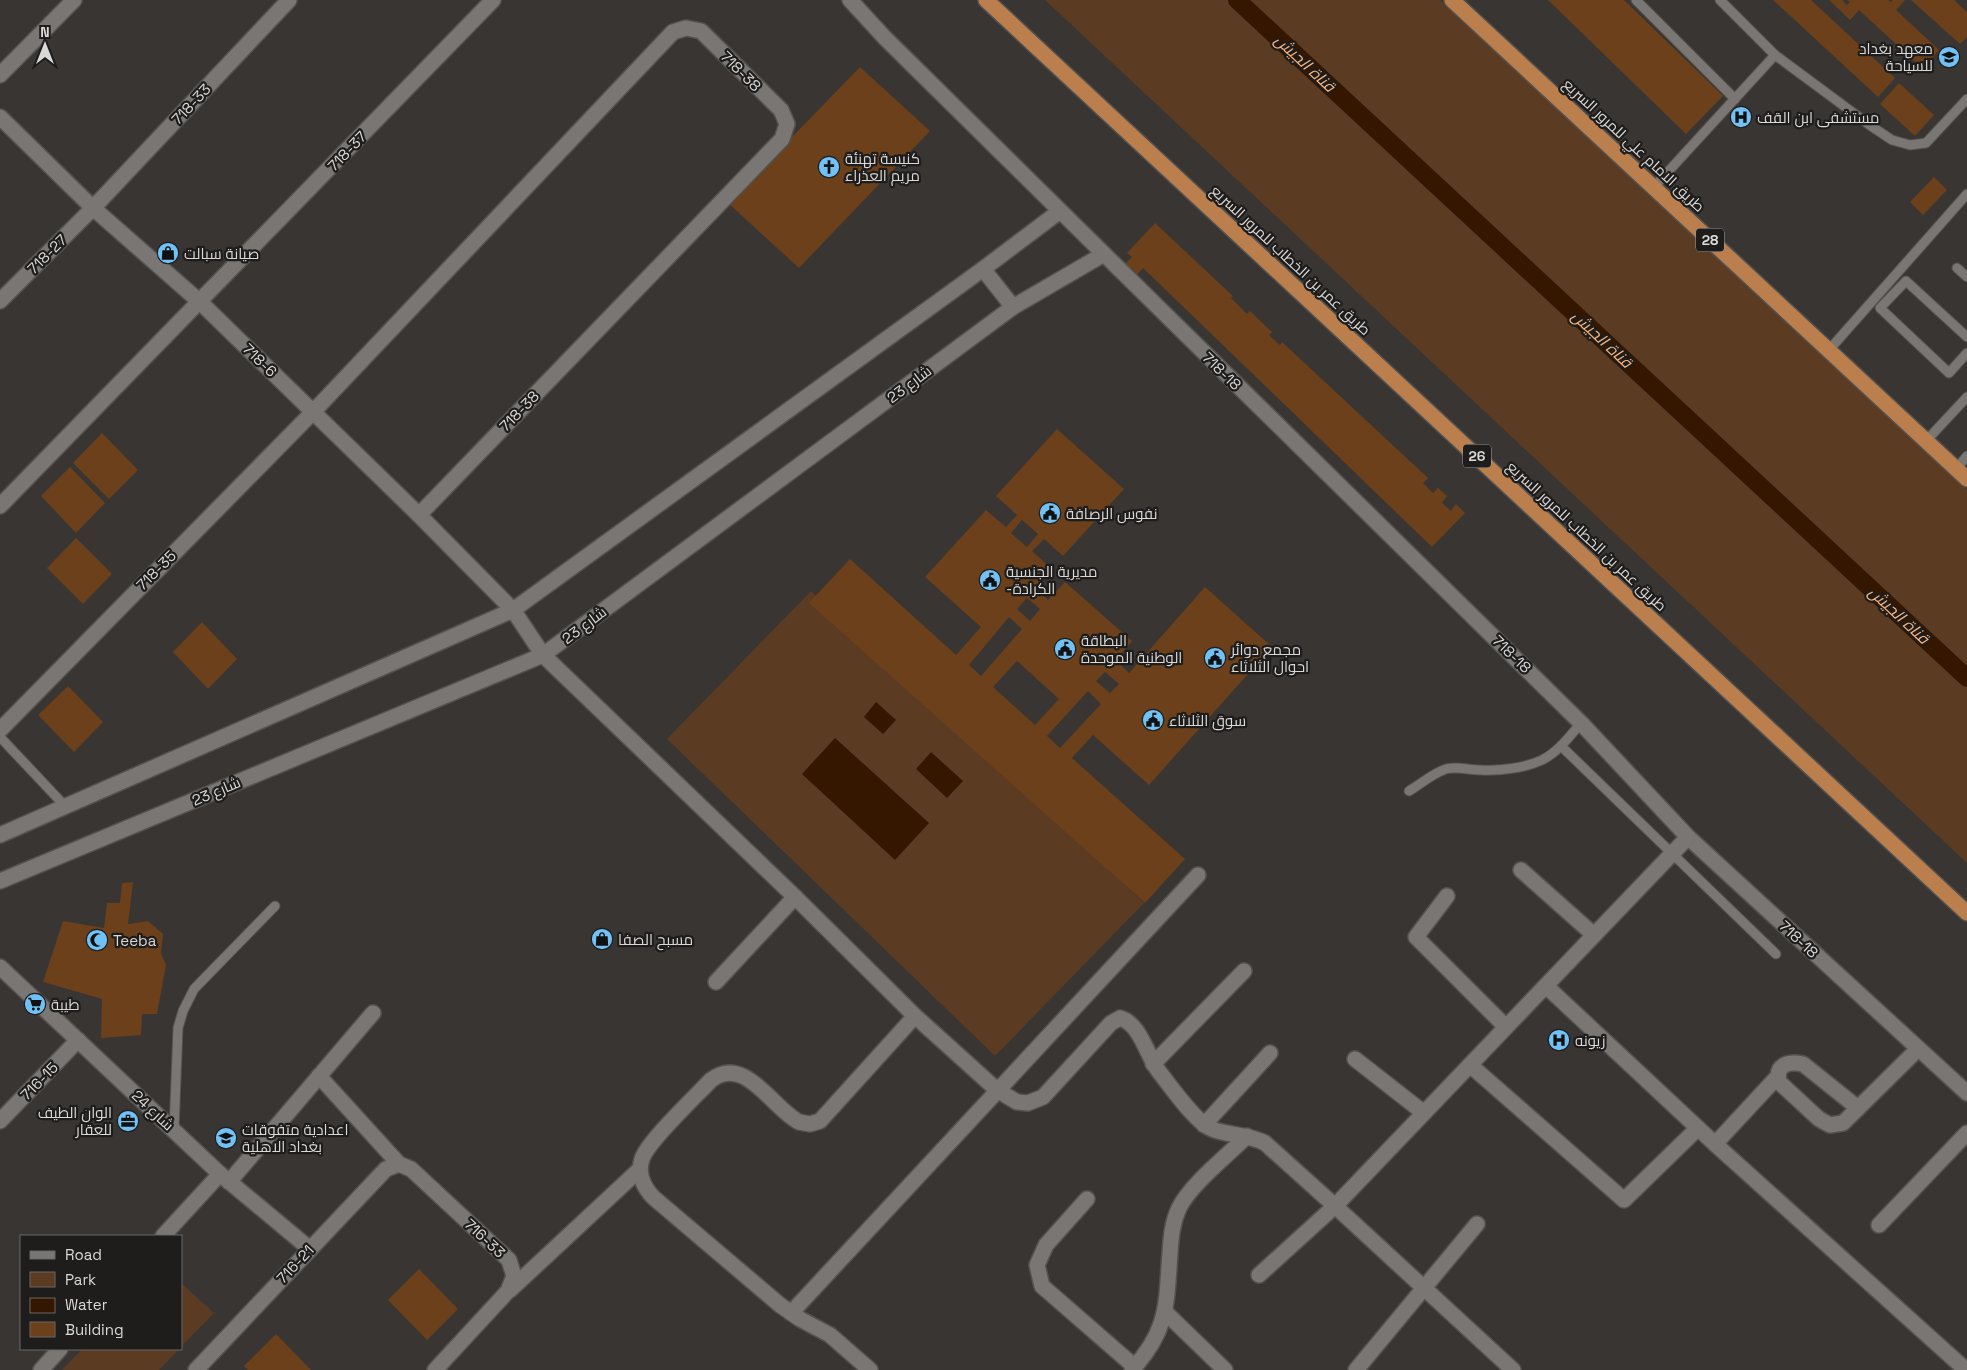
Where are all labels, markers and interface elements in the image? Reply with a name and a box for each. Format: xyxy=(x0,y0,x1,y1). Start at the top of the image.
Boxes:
north arrow xyxy=(20,20,70,70)
text: N xyxy=(40,23,50,41)
water label: قناة الجيش xyxy=(1270,30,1341,97)
place label: معهد بغداد للسياحة xyxy=(1859,39,1933,75)
school or university icon: معهد بغداد للسياحة xyxy=(1937,45,1961,69)
street label: 718-38 xyxy=(717,47,765,95)
street label: طريق الامام علي للمرور السريع xyxy=(1557,74,1709,218)
street label: 718-33 xyxy=(167,80,215,128)
hospital icon: مستشفى ابن القف xyxy=(1729,105,1753,129)
place label: مستشفى ابن القف xyxy=(1757,108,1880,128)
street label: 718-37 xyxy=(323,127,371,175)
place label: كنيسة تهنئة مريم العذراء xyxy=(845,149,920,186)
church icon: كنيسة تهنئة مريم العذراء xyxy=(817,155,841,179)
street label: طريق عمر بن الخطاب للمرور السريع xyxy=(1206,181,1375,341)
road number: 28 xyxy=(1696,228,1724,252)
street label: 718-27 xyxy=(23,230,71,278)
shop icon: صيانة سبالت xyxy=(156,241,180,265)
place label: صيانة سبالت xyxy=(184,244,259,263)
water label: قناة الجيش xyxy=(1567,306,1638,373)
street label: 718-6 xyxy=(239,339,281,381)
street label: 718-18 xyxy=(1199,348,1245,394)
street label: شارع 23 xyxy=(883,361,936,409)
street label: 718-38 xyxy=(495,387,543,435)
road number: 26 xyxy=(1463,444,1491,468)
street label: طريق عمر بن الخطاب للمرور السريع xyxy=(1502,457,1671,617)
public building icon: نفوس الرصافة xyxy=(1038,501,1062,525)
place label: نفوس الرصافة xyxy=(1066,504,1157,524)
street label: 718-35 xyxy=(132,546,180,594)
place label: مديرية الجنسية -الكرادة xyxy=(1006,562,1098,598)
public building icon: مديرية الجنسية -الكرادة xyxy=(978,568,1002,592)
water label: قناة الجيش xyxy=(1864,582,1935,649)
street label: شارع 23 xyxy=(558,602,611,650)
place label: البطاقة الوطنية الموحدة xyxy=(1081,631,1182,667)
street label: 718-18 xyxy=(1489,631,1535,677)
public building icon: البطاقة الوطنية الموحدة xyxy=(1053,637,1077,661)
place label: مجمع دوائر احوال الثلاثاء xyxy=(1230,640,1309,676)
public building icon: مجمع دوائر احوال الثلاثاء xyxy=(1203,646,1227,670)
public building icon: سوق الثلاثاء xyxy=(1141,708,1165,732)
place label: سوق الثلاثاء xyxy=(1169,711,1246,731)
street label: شارع 23 xyxy=(189,772,244,812)
street label: 718-18 xyxy=(1776,916,1822,962)
shop icon: مسبح الصفا xyxy=(590,927,614,951)
mosque icon: Teeba xyxy=(85,928,109,952)
place label: مسبح الصفا xyxy=(618,930,693,951)
place label: Teeba xyxy=(113,931,157,950)
supermarket icon: طيبة xyxy=(23,992,47,1016)
place label: طيبة xyxy=(51,995,80,1014)
hospital icon: زيونه xyxy=(1547,1028,1571,1052)
place label: زيونه xyxy=(1575,1031,1606,1050)
street label: 716-15 xyxy=(16,1058,62,1104)
street label: شارع 24 xyxy=(127,1086,178,1136)
place label: الوان الطيف للعقار xyxy=(38,1103,112,1139)
office icon: الوان الطيف للعقار xyxy=(116,1109,140,1133)
place label: اعدادية متفوقات بغداد الاهلية xyxy=(242,1120,348,1156)
school or university icon: اعدادية متفوقات بغداد الاهلية xyxy=(214,1126,238,1150)
street label: 716-33 xyxy=(461,1214,509,1262)
legend xyxy=(20,1235,182,1350)
street label: 716-21 xyxy=(272,1241,318,1287)
text: Road xyxy=(65,1245,102,1264)
text: Park xyxy=(65,1270,96,1289)
text: Water xyxy=(65,1295,108,1314)
text: Building xyxy=(65,1320,124,1339)

